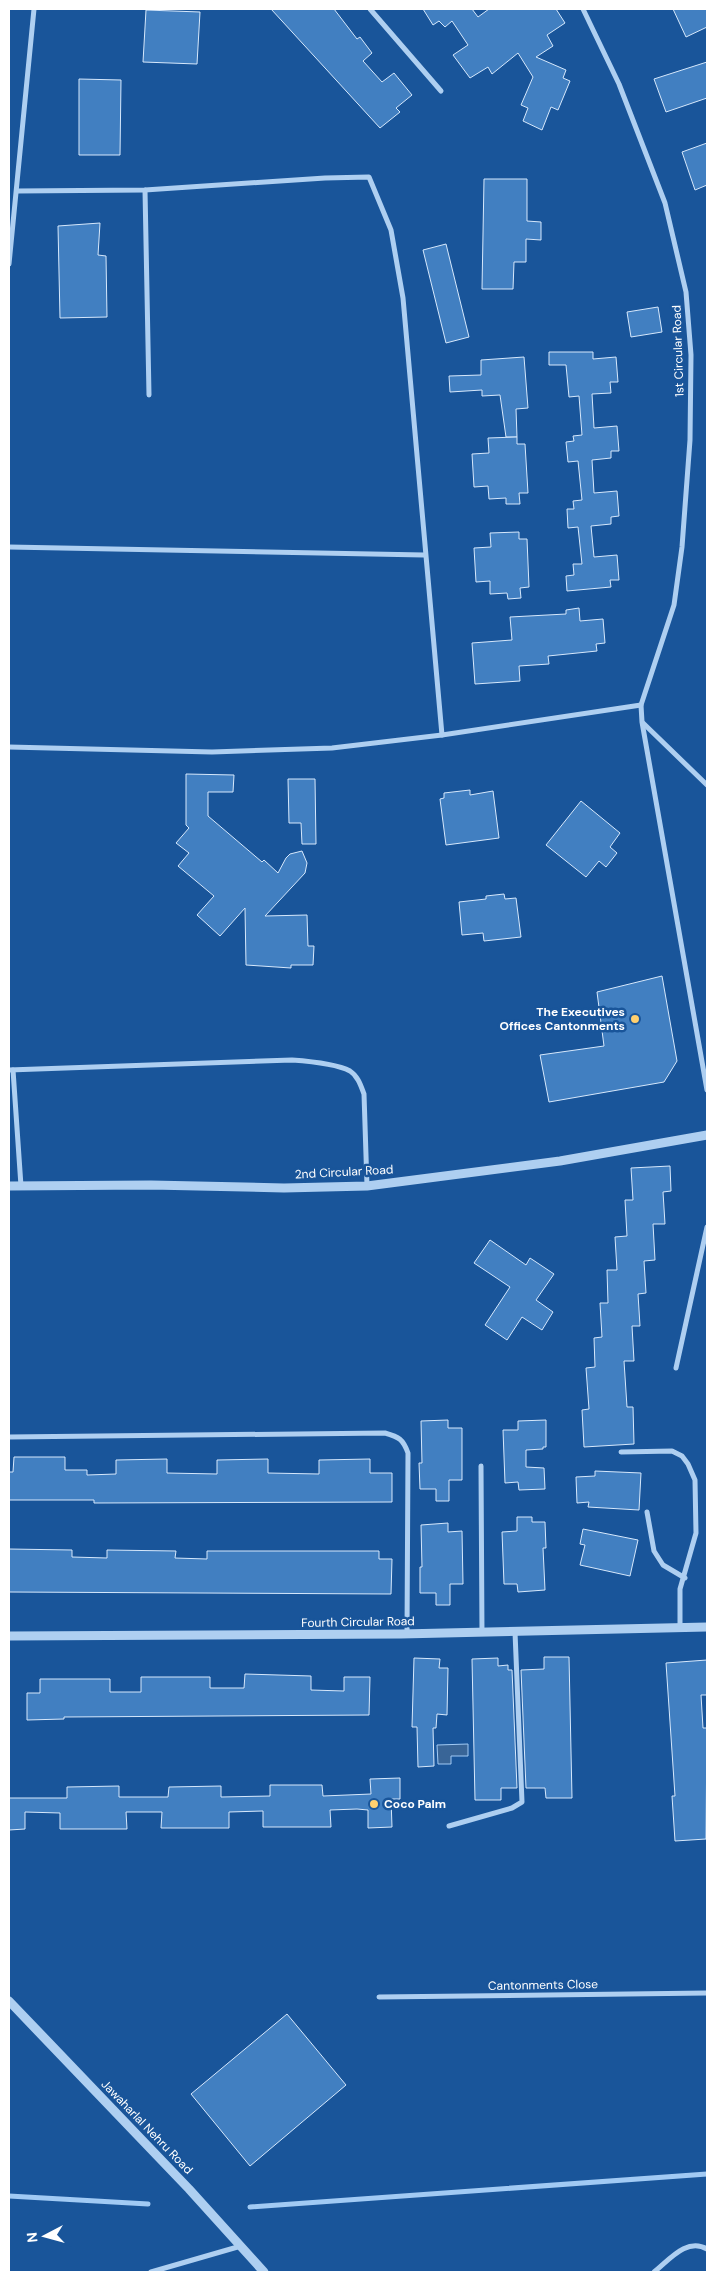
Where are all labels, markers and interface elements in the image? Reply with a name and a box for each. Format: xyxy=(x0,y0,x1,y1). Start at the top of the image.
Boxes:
street label: 1st Circular Road xyxy=(668,305,688,397)
place label: The Executives Offices Cantonments xyxy=(500,1004,625,1034)
marker: The Executives Offices Cantonments xyxy=(629,1013,641,1025)
street label: 2nd Circular Road xyxy=(294,1161,394,1183)
street label: Fourth Circular Road xyxy=(301,1613,415,1631)
place label: Coco Palm xyxy=(384,1796,446,1812)
marker: Coco Palm xyxy=(368,1798,380,1810)
street label: Cantonments Close xyxy=(488,1976,598,1994)
street label: Jawaharlal Nehru Road xyxy=(98,2076,196,2178)
north arrow xyxy=(20,2211,70,2261)
text: N xyxy=(23,2231,42,2243)

